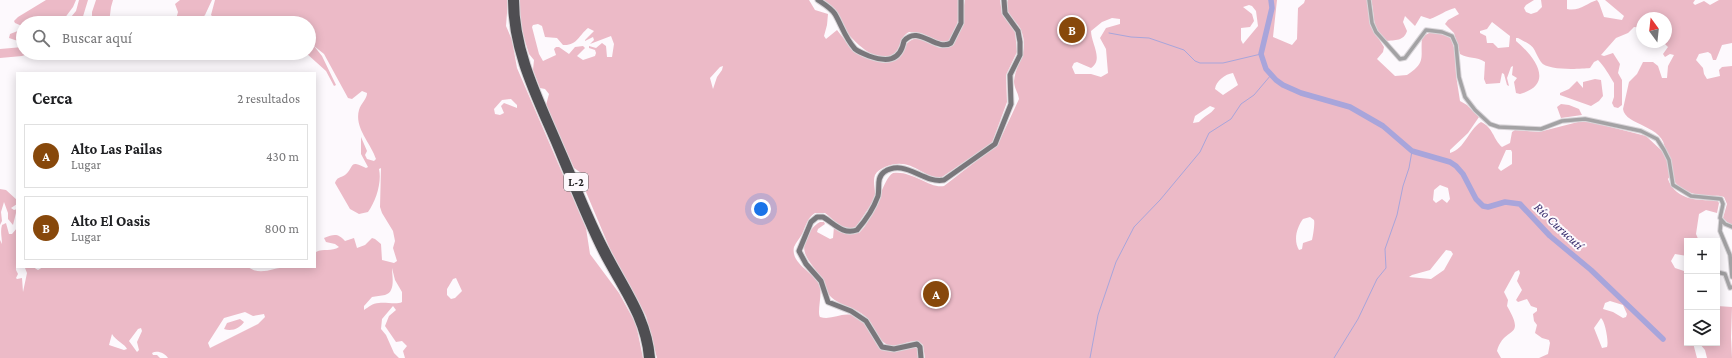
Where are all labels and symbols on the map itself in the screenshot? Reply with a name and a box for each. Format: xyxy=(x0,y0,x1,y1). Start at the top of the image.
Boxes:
north arrow xyxy=(1636,12,1672,48)
pin: B xyxy=(1059,15,1085,45)
road number: L-2 xyxy=(564,173,588,191)
your location xyxy=(751,199,771,219)
water label: Río Curucutí xyxy=(1531,199,1588,254)
pin: A xyxy=(923,279,949,309)

